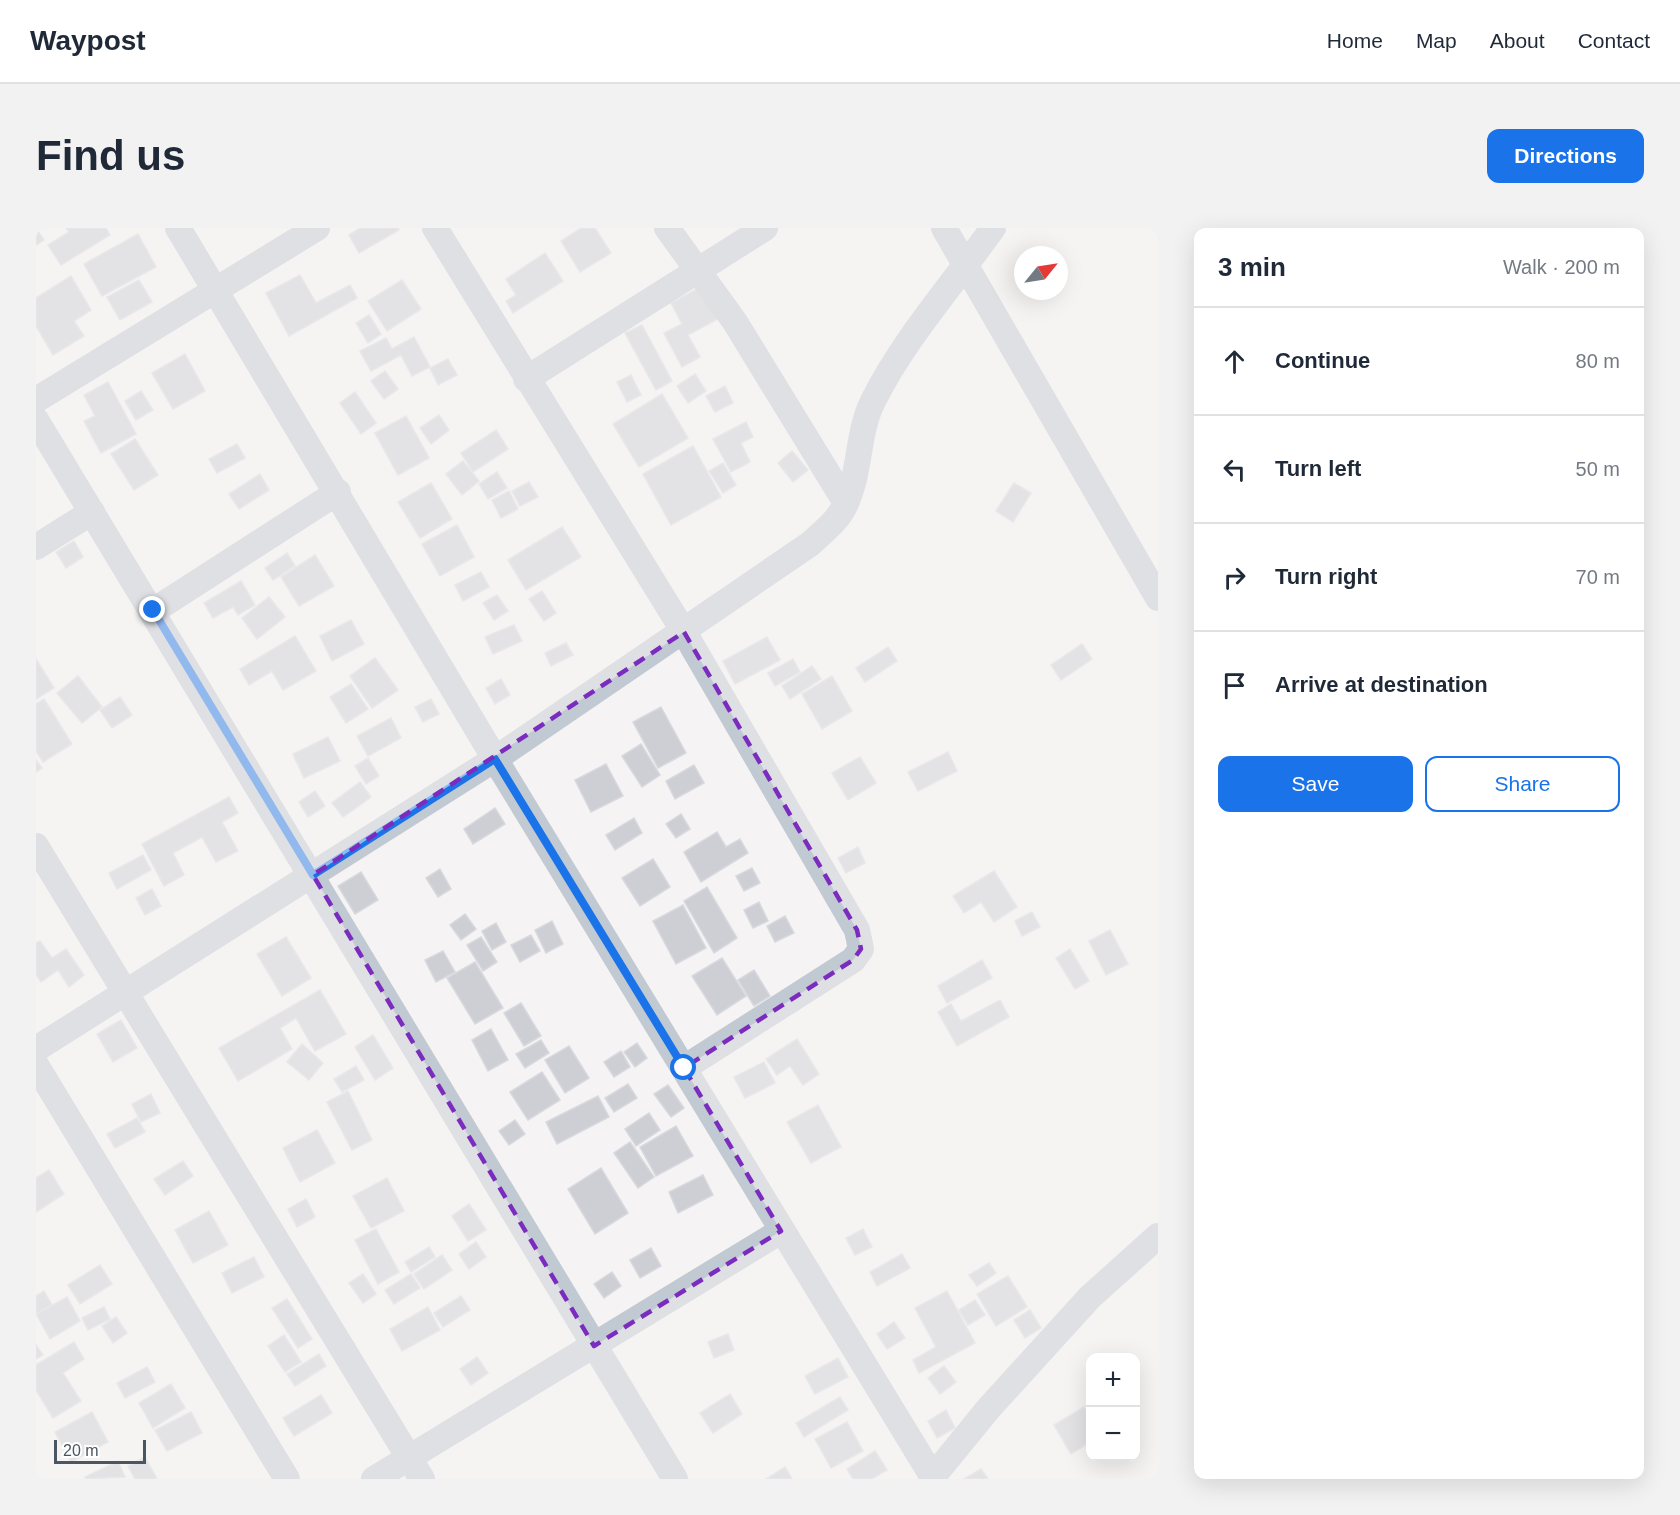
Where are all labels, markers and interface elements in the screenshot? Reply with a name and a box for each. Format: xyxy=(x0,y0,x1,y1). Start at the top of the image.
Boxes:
text: Waypost xyxy=(30,25,146,56)
text: Home xyxy=(1327,29,1383,52)
text: Map xyxy=(1416,29,1457,52)
text: About xyxy=(1490,29,1545,52)
text: Contact xyxy=(1578,29,1650,52)
button: Directions xyxy=(1487,129,1644,183)
text: Find us xyxy=(36,132,185,179)
north arrow xyxy=(1014,246,1068,300)
text: 3 min xyxy=(1218,252,1286,282)
text: Walk · 200 m xyxy=(1503,256,1620,278)
icon: ahead xyxy=(1218,345,1251,378)
text: Continue xyxy=(1275,348,1370,373)
text: 80 m xyxy=(1576,350,1620,372)
icon: left xyxy=(1218,453,1251,486)
text: Turn left xyxy=(1275,456,1361,481)
text: 50 m xyxy=(1576,458,1620,480)
icon: right xyxy=(1218,561,1251,594)
text: Turn right xyxy=(1275,564,1377,589)
text: 70 m xyxy=(1576,566,1620,588)
route end xyxy=(139,596,165,622)
icon: arrive xyxy=(1218,669,1251,702)
text: Arrive at destination xyxy=(1275,672,1488,697)
button: Save xyxy=(1218,756,1413,812)
button: Share xyxy=(1425,756,1620,812)
route start xyxy=(670,1054,696,1080)
map controls xyxy=(1086,1353,1140,1461)
button: + xyxy=(1086,1353,1140,1407)
button: − xyxy=(1086,1407,1140,1461)
scale bar xyxy=(54,1437,146,1464)
text: 20 m xyxy=(63,1442,99,1459)

